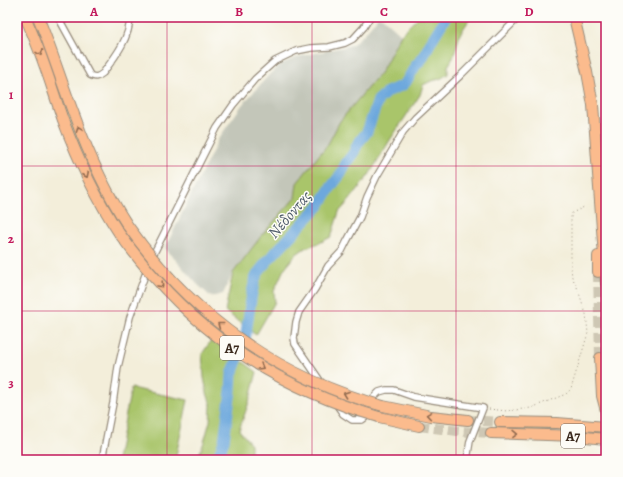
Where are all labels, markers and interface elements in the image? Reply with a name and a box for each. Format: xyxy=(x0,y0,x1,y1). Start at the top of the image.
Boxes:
text: A xyxy=(89,3,99,20)
text: B xyxy=(235,3,243,20)
text: C xyxy=(380,3,388,20)
text: D xyxy=(524,3,534,20)
one-way arrow xyxy=(35,49,43,56)
text: 1 xyxy=(9,86,14,103)
one-way arrow xyxy=(76,125,84,132)
one-way arrow xyxy=(81,170,89,178)
water label: Νέδoντας xyxy=(263,186,317,243)
text: 2 xyxy=(8,230,15,247)
one-way arrow xyxy=(156,280,164,288)
one-way arrow xyxy=(218,322,225,329)
road number: Α7 xyxy=(220,336,244,360)
one-way arrow xyxy=(257,363,264,370)
text: 3 xyxy=(8,374,14,391)
one-way arrow xyxy=(342,390,349,399)
one-way arrow xyxy=(426,412,432,420)
road number: Α7 xyxy=(561,424,585,448)
one-way arrow xyxy=(512,430,518,438)

